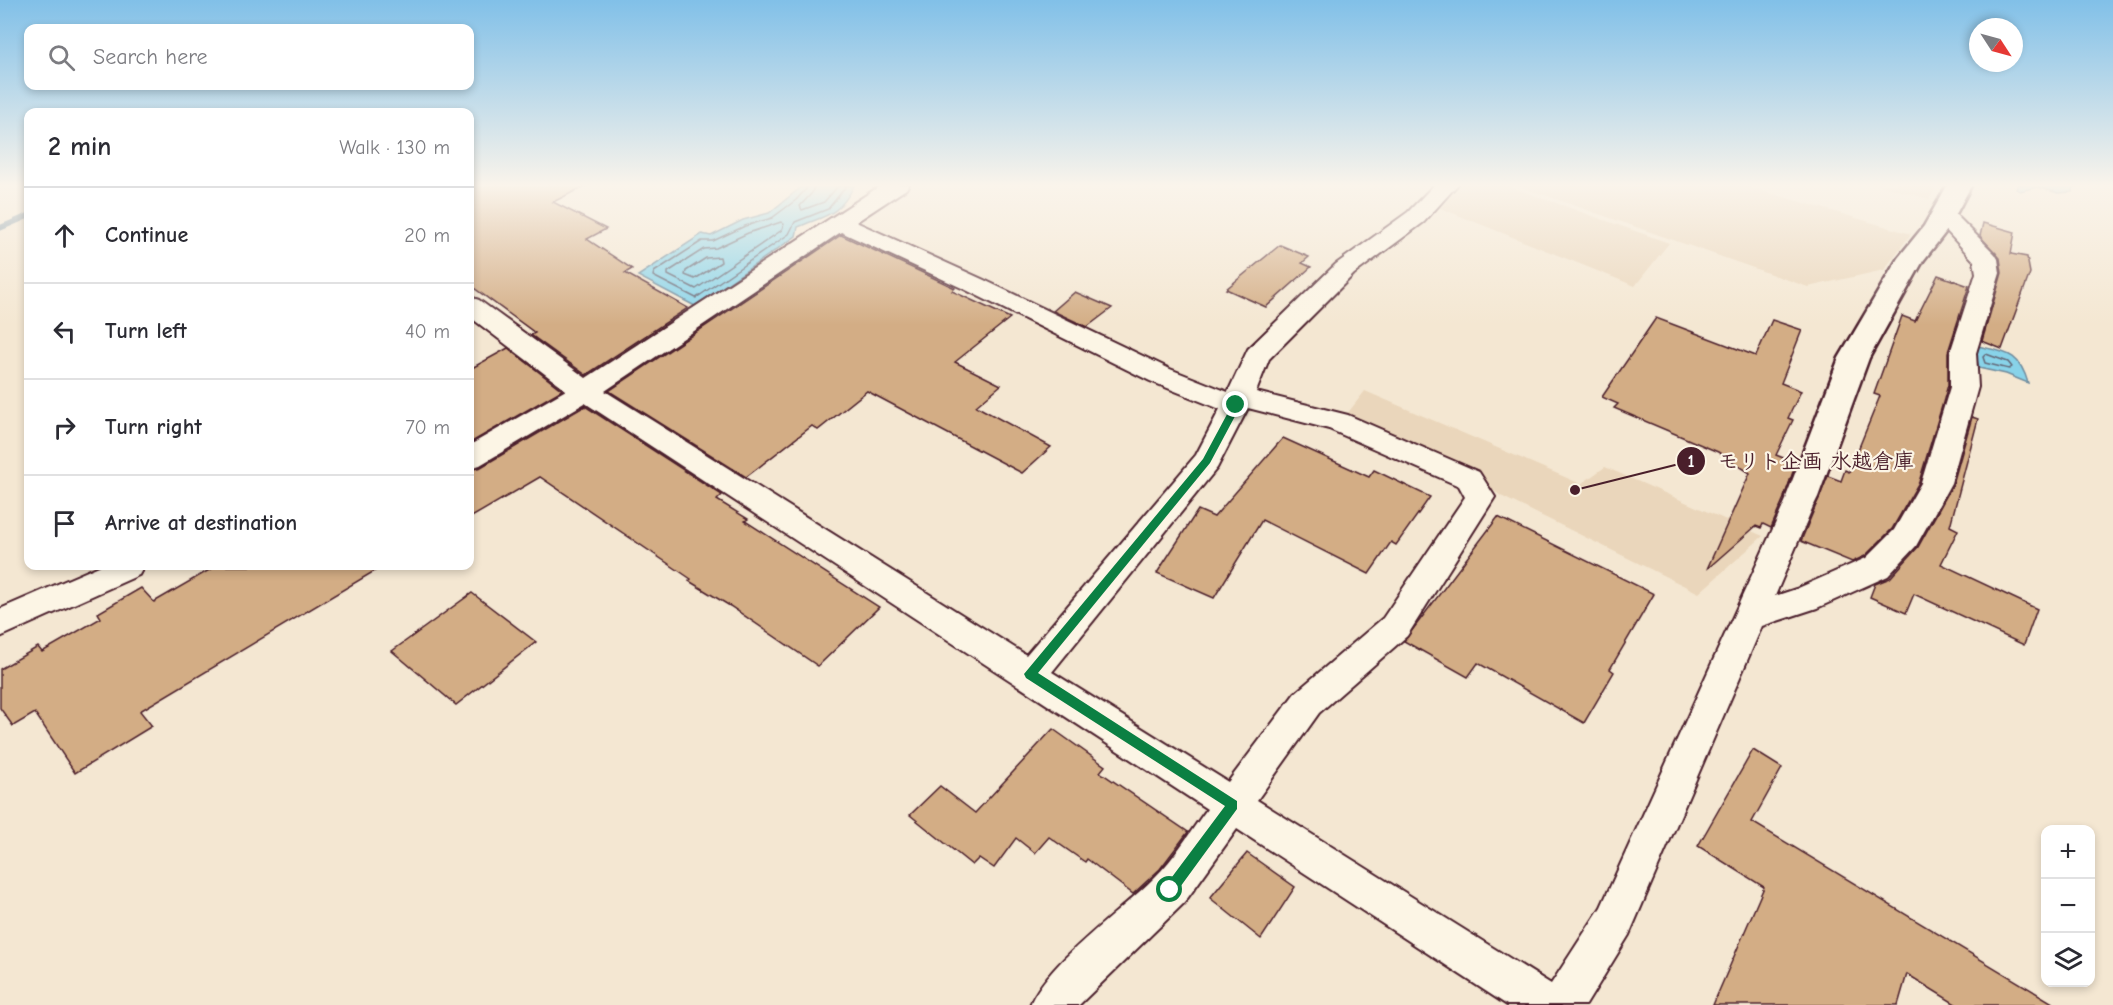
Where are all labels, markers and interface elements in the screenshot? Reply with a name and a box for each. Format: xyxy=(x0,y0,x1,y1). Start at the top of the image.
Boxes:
north arrow xyxy=(1969,18,2023,72)
search box xyxy=(24,24,474,90)
icon: search xyxy=(45,41,78,74)
text: Search here xyxy=(93,44,208,70)
text: 2 min xyxy=(48,132,111,162)
text: Walk · 130 m xyxy=(339,136,450,159)
icon: ahead xyxy=(48,219,81,252)
text: Continue xyxy=(105,222,188,248)
text: 20 m xyxy=(404,224,450,247)
icon: left xyxy=(48,315,81,348)
text: Turn left xyxy=(105,318,187,344)
text: 40 m xyxy=(405,320,450,343)
route end xyxy=(1222,391,1248,417)
icon: right xyxy=(48,411,81,444)
text: Turn right xyxy=(105,414,202,440)
text: 70 m xyxy=(405,416,450,439)
callout: モリト企画 水越倉庫 xyxy=(1676,441,1927,480)
text: モリト企画 水越倉庫 xyxy=(1718,449,1914,473)
text: 1 xyxy=(1687,451,1695,472)
icon: arrive xyxy=(48,507,81,540)
text: Arrive at destination xyxy=(105,510,297,536)
map controls xyxy=(2041,825,2095,987)
button: + xyxy=(2041,825,2095,879)
route start xyxy=(1156,876,1182,902)
button: − xyxy=(2041,879,2095,933)
button: layers xyxy=(2041,933,2095,987)

